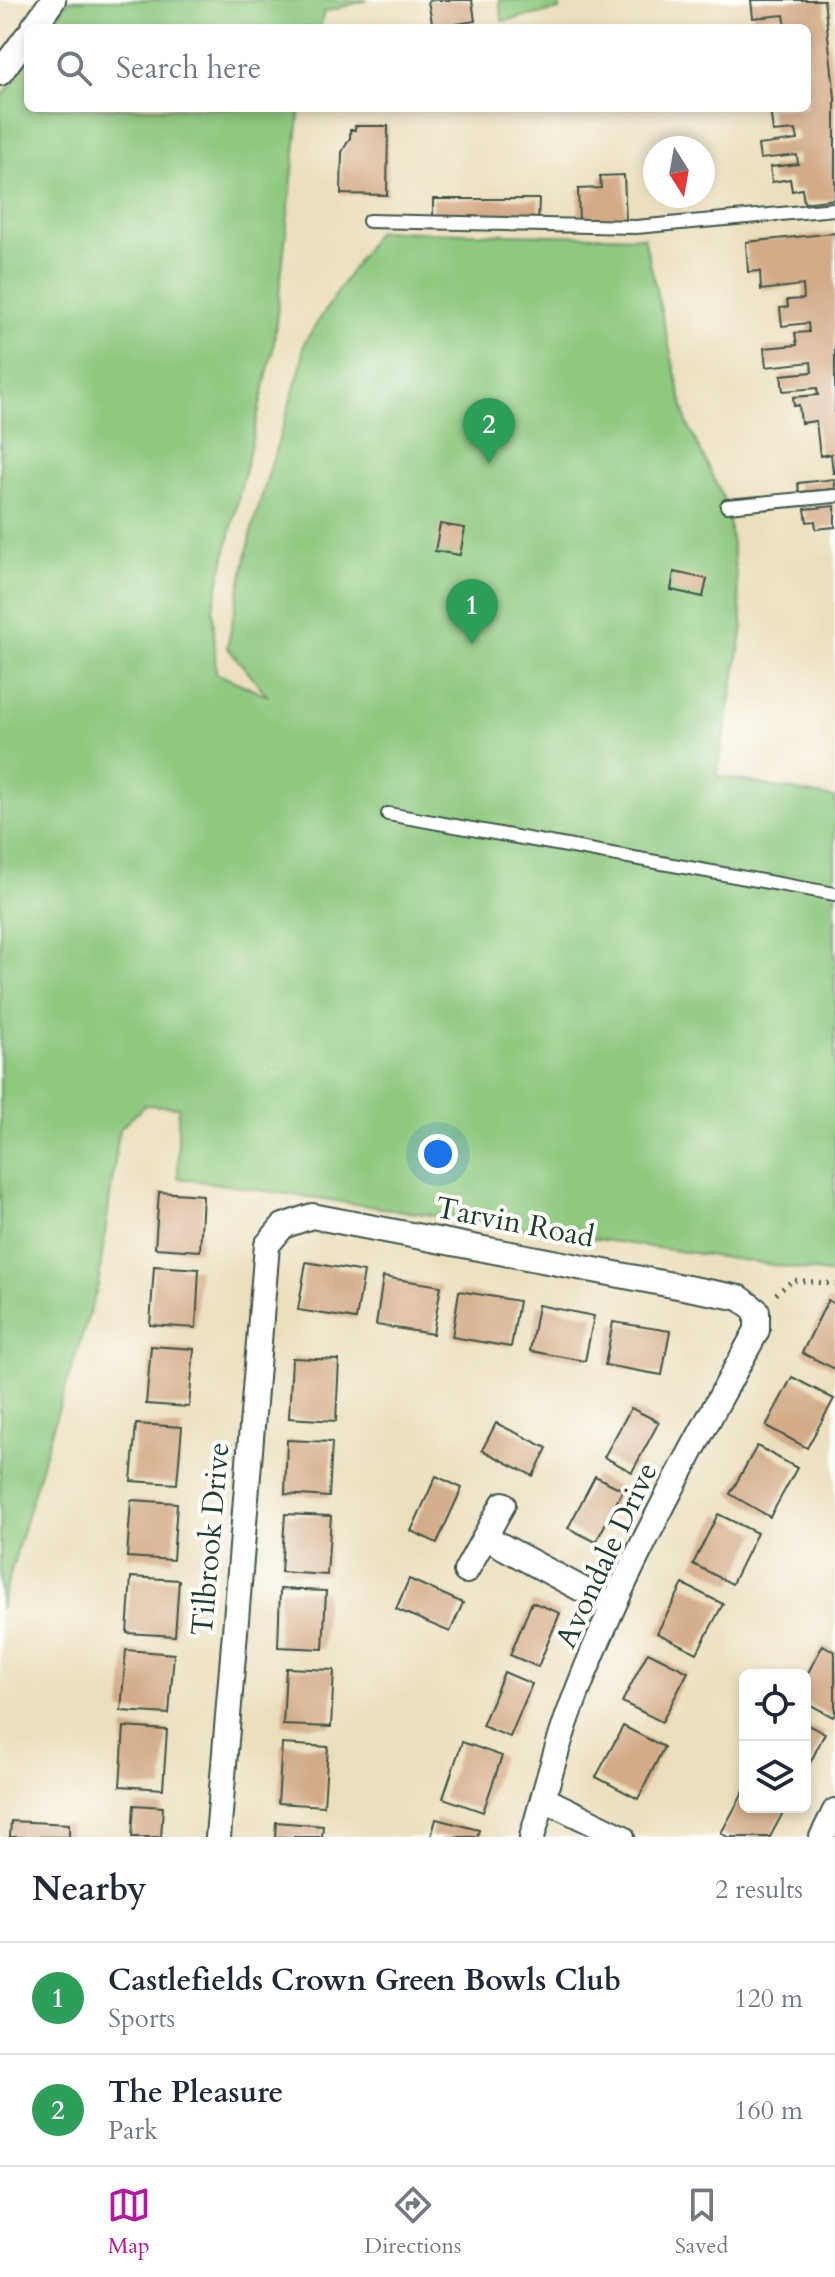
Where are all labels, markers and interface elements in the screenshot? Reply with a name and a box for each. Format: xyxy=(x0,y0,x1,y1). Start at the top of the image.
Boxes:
search box xyxy=(24,24,811,112)
icon: search xyxy=(52,46,96,90)
text: Search here xyxy=(116,48,261,89)
north arrow xyxy=(643,136,715,208)
pin: 2 xyxy=(463,398,515,464)
pin: 1 xyxy=(446,579,498,645)
your location xyxy=(418,1134,458,1174)
street label: Tarvin Road xyxy=(432,1187,598,1258)
street label: Tilbrook Drive xyxy=(182,1441,239,1638)
street label: Avondale Drive xyxy=(545,1456,667,1655)
map controls xyxy=(739,1669,811,1813)
button: locate xyxy=(739,1669,811,1741)
button: layers xyxy=(739,1741,811,1813)
text: Nearby xyxy=(32,1866,147,1912)
text: 2 results xyxy=(715,1872,803,1907)
text: Castlefields Crown Green Bowls Club xyxy=(108,1960,621,2001)
text: 1 xyxy=(51,1981,65,2016)
text: 120 m xyxy=(734,1981,803,2016)
text: Sports xyxy=(108,2001,175,2036)
text: The Pleasure xyxy=(108,2072,283,2113)
text: 2 xyxy=(51,2093,65,2128)
text: 160 m xyxy=(734,2093,803,2128)
text: Park xyxy=(108,2113,158,2148)
tab: Map xyxy=(107,2183,151,2261)
tab: Directions xyxy=(364,2183,461,2261)
tab: Saved xyxy=(675,2183,728,2261)

